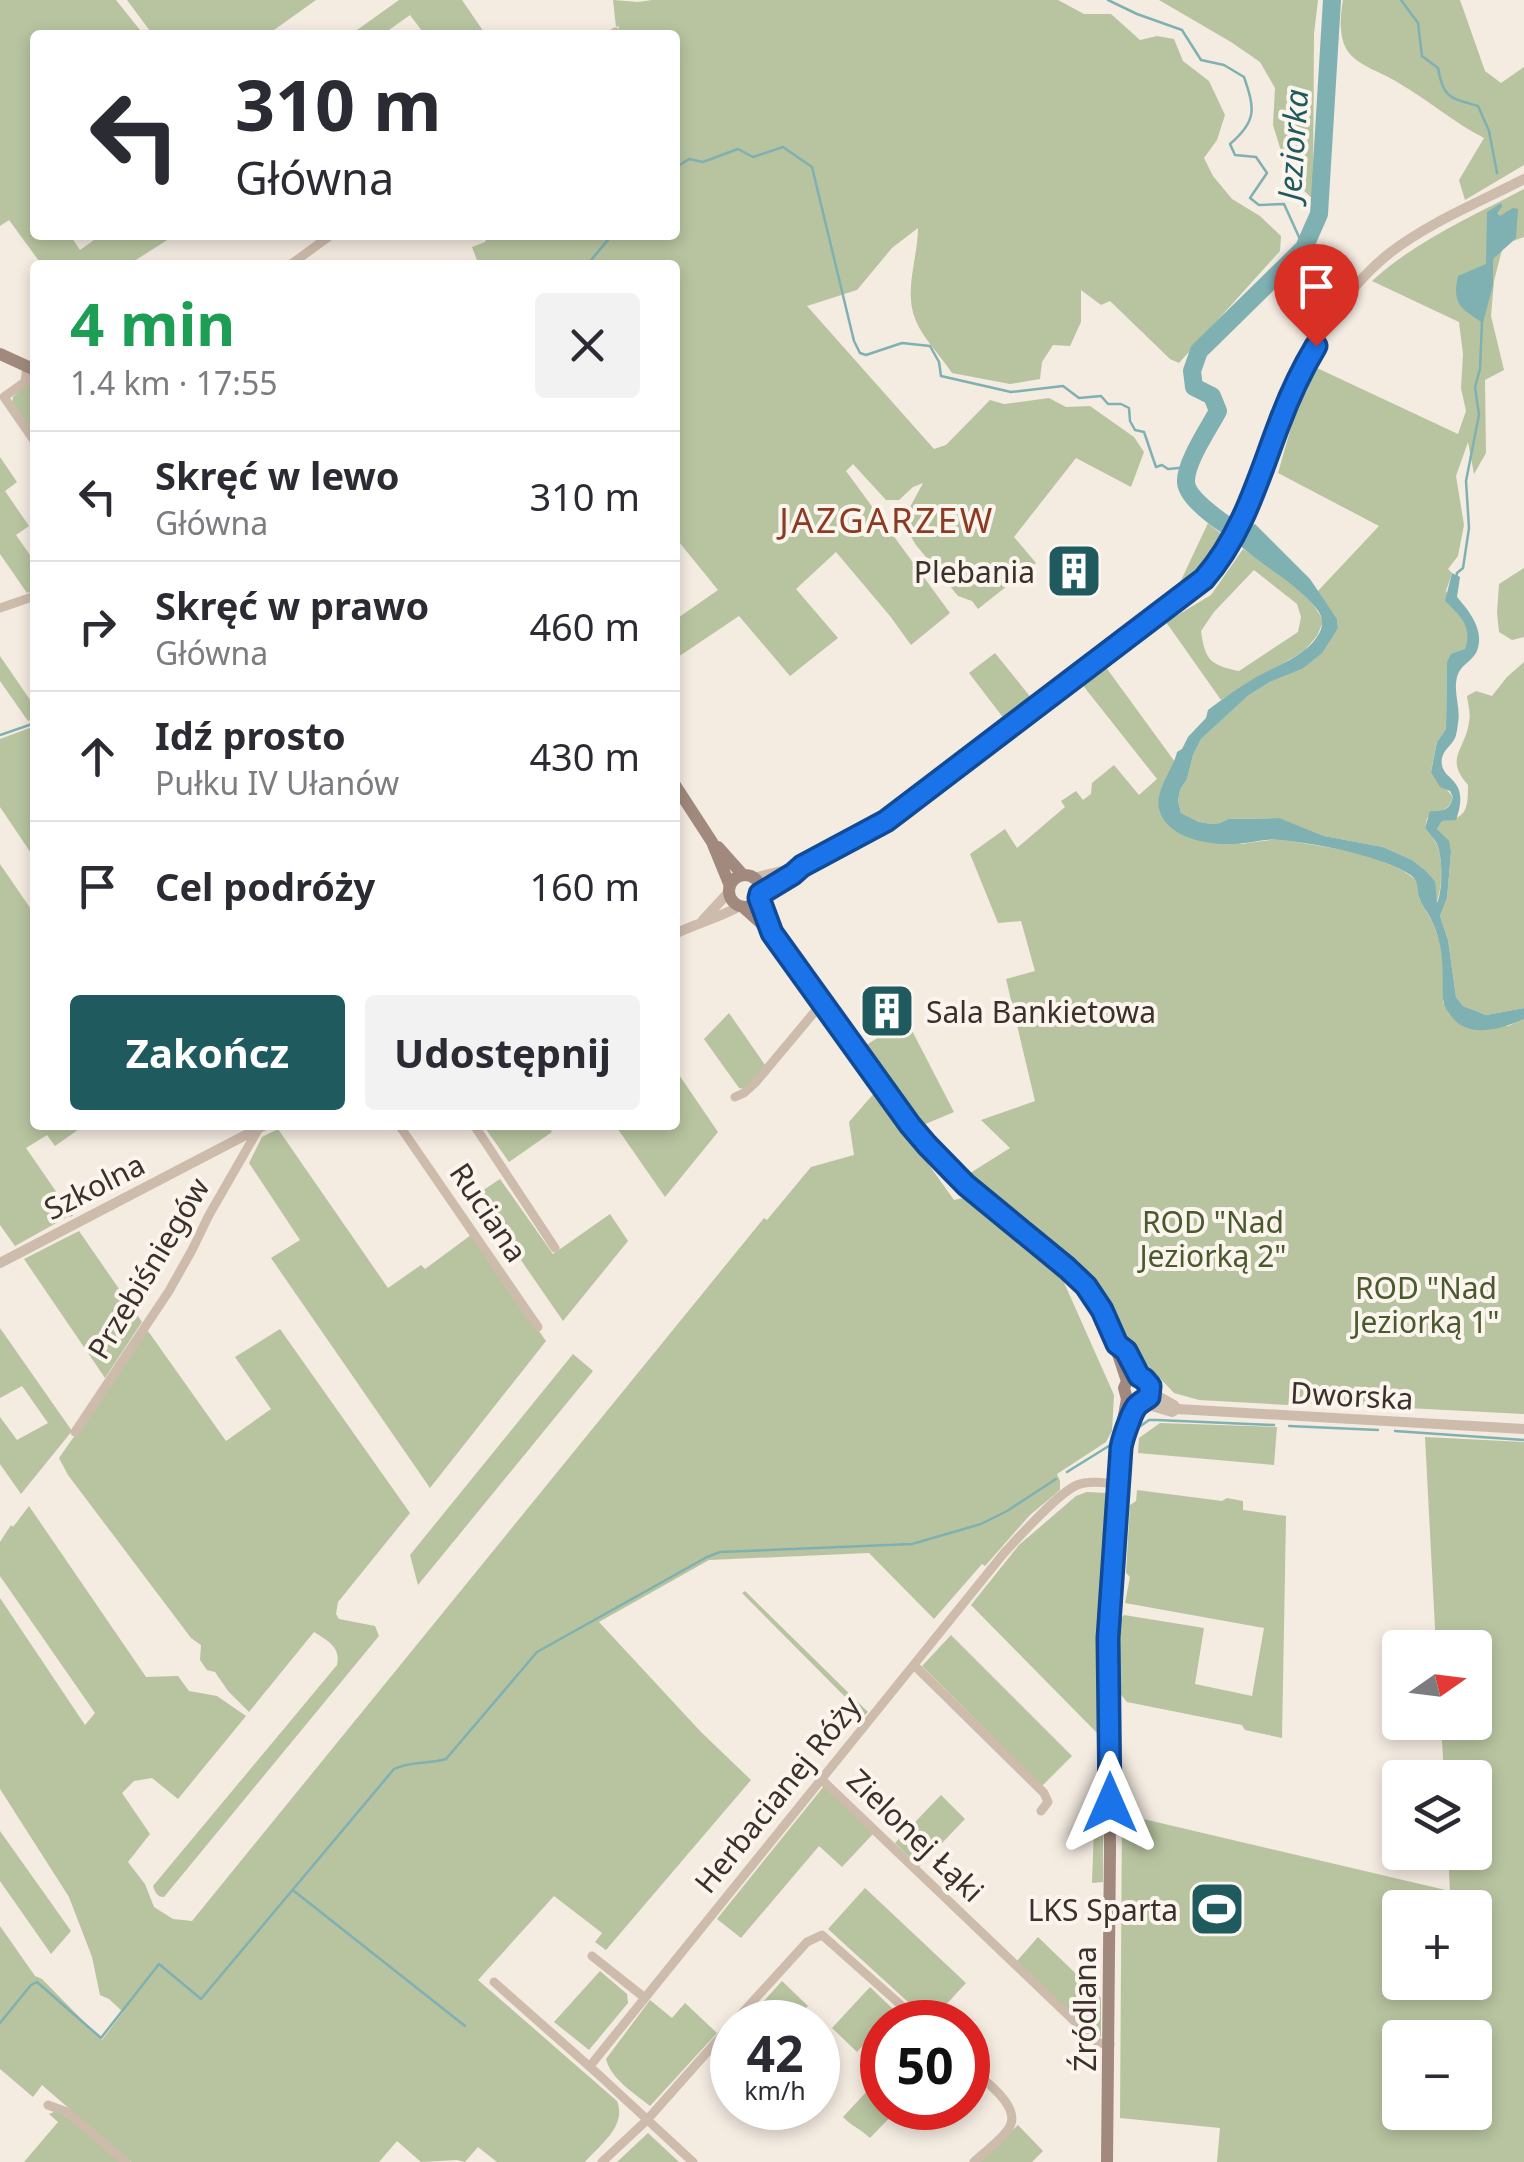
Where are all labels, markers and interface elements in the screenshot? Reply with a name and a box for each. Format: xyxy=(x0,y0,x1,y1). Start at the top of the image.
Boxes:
text: 310 m xyxy=(235,56,442,152)
icon: left xyxy=(70,70,200,200)
water label: Jeziorka xyxy=(1266,88,1317,207)
text: Główna xyxy=(235,147,394,208)
pin xyxy=(1274,244,1359,347)
icon: arrive xyxy=(1289,259,1344,314)
text: 4 min xyxy=(70,282,235,364)
button: close xyxy=(535,293,640,398)
text: 1.4 km · 17:55 xyxy=(70,361,278,404)
text: Skręć w lewo xyxy=(155,449,400,501)
icon: left xyxy=(70,469,125,524)
text: 310 m xyxy=(529,470,640,522)
district label: JAZGARZEW xyxy=(776,496,995,543)
text: Główna xyxy=(155,501,268,544)
building icon: Plebania xyxy=(1044,541,1104,601)
place label: Plebania xyxy=(914,551,1035,592)
text: Skręć w prawo xyxy=(155,579,429,631)
icon: right xyxy=(70,599,125,654)
text: 460 m xyxy=(529,600,640,652)
text: Główna xyxy=(155,631,268,674)
text: Idź prosto xyxy=(155,709,346,761)
icon: ahead xyxy=(70,729,125,784)
text: 430 m xyxy=(529,730,640,782)
text: Pułku IV Ułanów xyxy=(155,761,399,804)
icon: arrive xyxy=(70,859,125,914)
text: Cel podróży xyxy=(155,860,375,912)
text: 160 m xyxy=(529,860,640,912)
building icon: Sala Bankietowa xyxy=(857,981,917,1041)
place label: Sala Bankietowa xyxy=(926,991,1156,1032)
button: Zakończ xyxy=(70,995,345,1110)
button: Udostępnij xyxy=(365,995,640,1110)
street label: Szkolna xyxy=(37,1143,151,1229)
street label: Ruciana xyxy=(441,1154,537,1270)
street label: Przebiśniegów xyxy=(78,1169,219,1366)
park label: ROD "Nad Jeziorką 2" xyxy=(1136,1201,1287,1276)
park label: ROD "Nad Jeziorką 1" xyxy=(1349,1267,1500,1342)
street label: Dworska xyxy=(1289,1371,1415,1419)
north arrow xyxy=(1382,1630,1492,1740)
map controls xyxy=(1382,1630,1492,2130)
street label: Herbacianej Róży xyxy=(685,1686,870,1901)
position arrow xyxy=(1058,1751,1162,1855)
street label: Zielonej Łąki xyxy=(839,1759,993,1911)
button: layers xyxy=(1382,1760,1492,1870)
sports icon: LKS Sparta xyxy=(1187,1879,1247,1939)
place label: LKS Sparta xyxy=(1028,1889,1178,1930)
button: + xyxy=(1382,1890,1492,2000)
street label: Źródlana xyxy=(1064,1946,1105,2072)
speed limit sign: 50 xyxy=(860,2000,990,2130)
text: 42 xyxy=(746,2019,804,2087)
button: − xyxy=(1382,2020,1492,2130)
text: km/h xyxy=(744,2073,806,2107)

